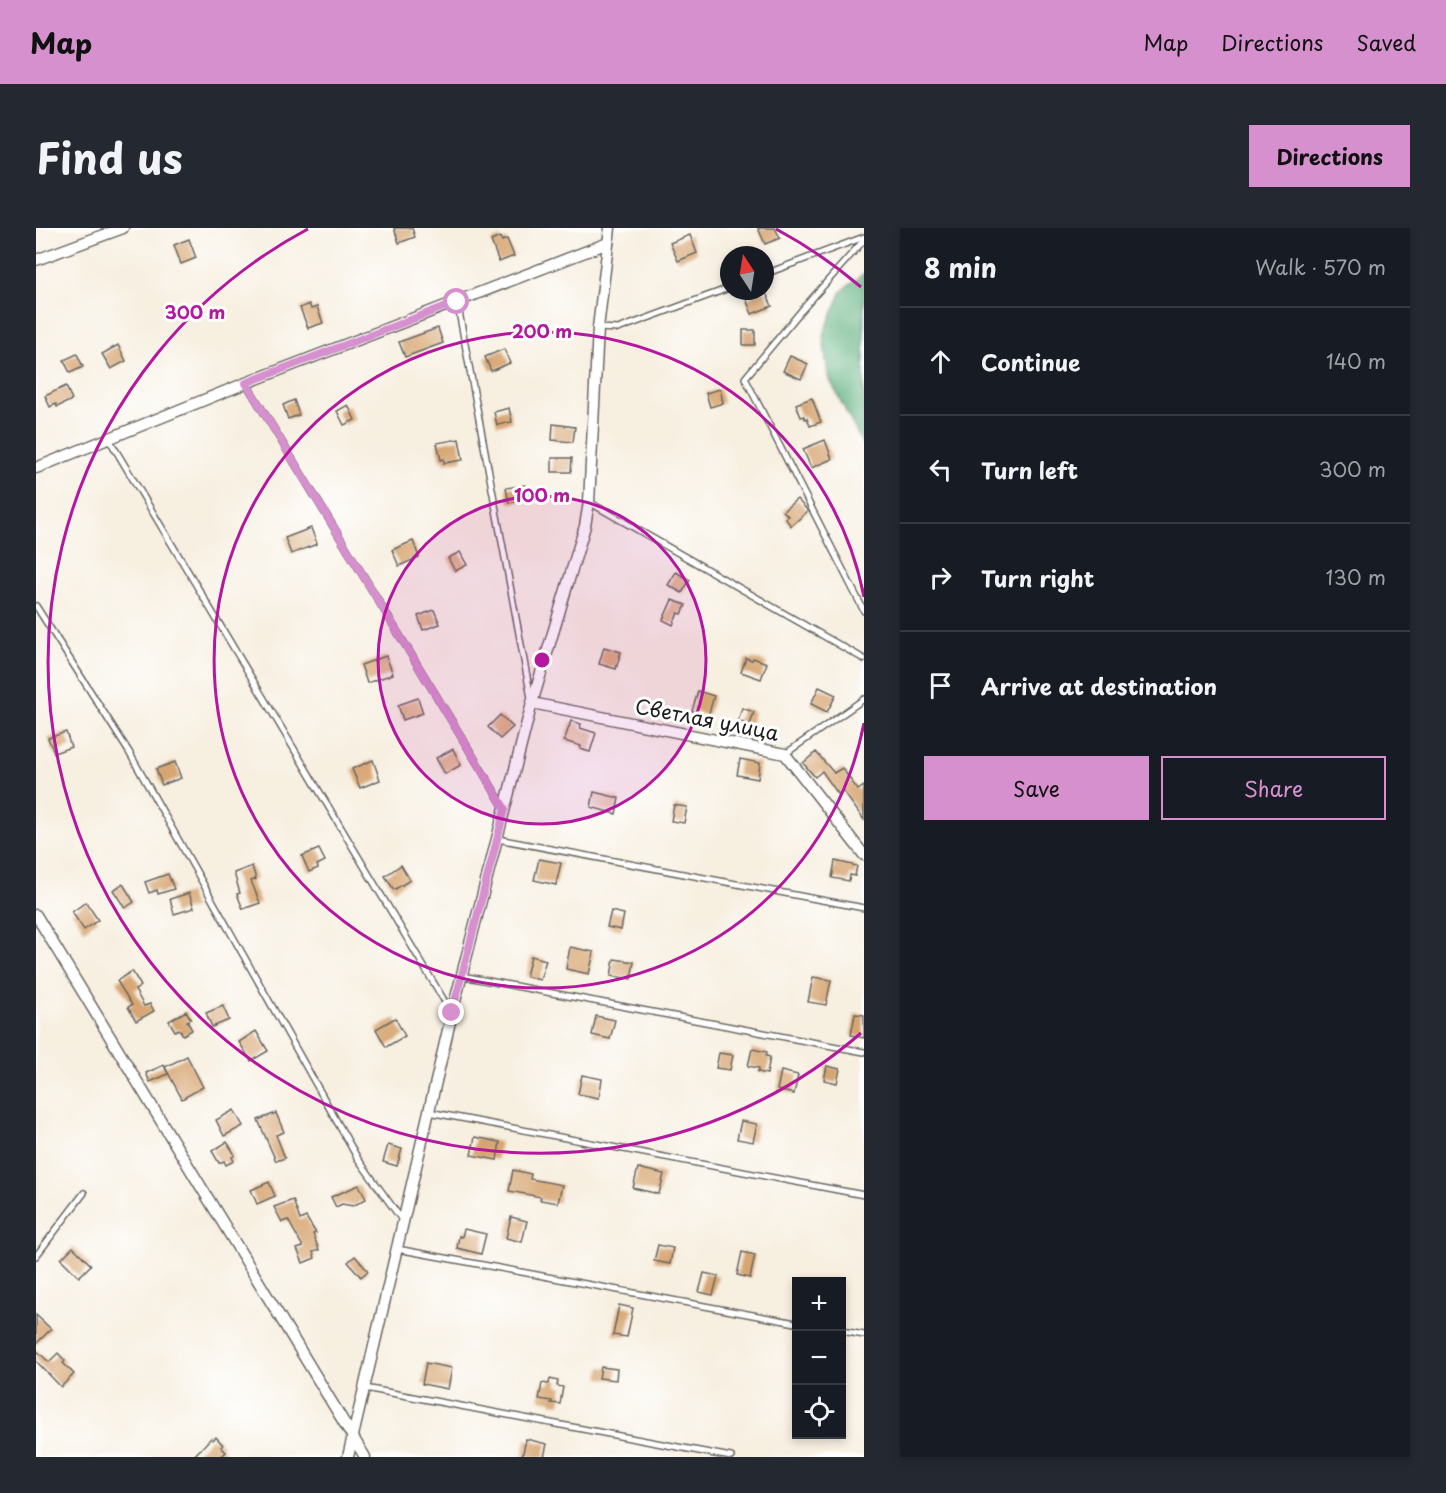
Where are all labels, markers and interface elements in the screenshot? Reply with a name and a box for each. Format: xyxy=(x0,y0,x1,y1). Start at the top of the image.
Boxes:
text: Map xyxy=(30,21,92,64)
text: Map xyxy=(1143,26,1188,58)
text: Directions xyxy=(1221,26,1323,58)
text: Saved xyxy=(1356,26,1416,58)
text: Find us xyxy=(36,125,183,188)
button: Directions xyxy=(1249,125,1410,187)
north arrow xyxy=(720,246,774,300)
text: 8 min xyxy=(924,248,997,287)
text: Walk · 570 m xyxy=(1255,252,1386,282)
route start xyxy=(443,288,469,314)
text: 300 m xyxy=(165,298,225,325)
text: 200 m xyxy=(512,317,572,344)
icon: ahead xyxy=(924,345,957,378)
text: Continue xyxy=(981,345,1080,378)
text: 140 m xyxy=(1326,346,1386,376)
icon: left xyxy=(924,453,957,486)
text: Turn left xyxy=(981,453,1078,486)
text: 300 m xyxy=(1319,454,1386,484)
text: 100 m xyxy=(514,481,570,508)
icon: right xyxy=(924,561,957,594)
text: Turn right xyxy=(981,561,1094,594)
text: 130 m xyxy=(1326,562,1386,592)
centre of rings xyxy=(532,650,552,670)
icon: arrive xyxy=(924,669,957,702)
text: Arrive at destination xyxy=(981,669,1217,702)
street label: Светлая улица xyxy=(633,690,782,748)
button: Save xyxy=(924,756,1149,820)
button: Share xyxy=(1161,756,1386,820)
route end xyxy=(438,999,464,1025)
map controls xyxy=(792,1277,846,1439)
button: + xyxy=(792,1277,846,1331)
button: − xyxy=(792,1331,846,1385)
button: locate xyxy=(792,1385,846,1439)

